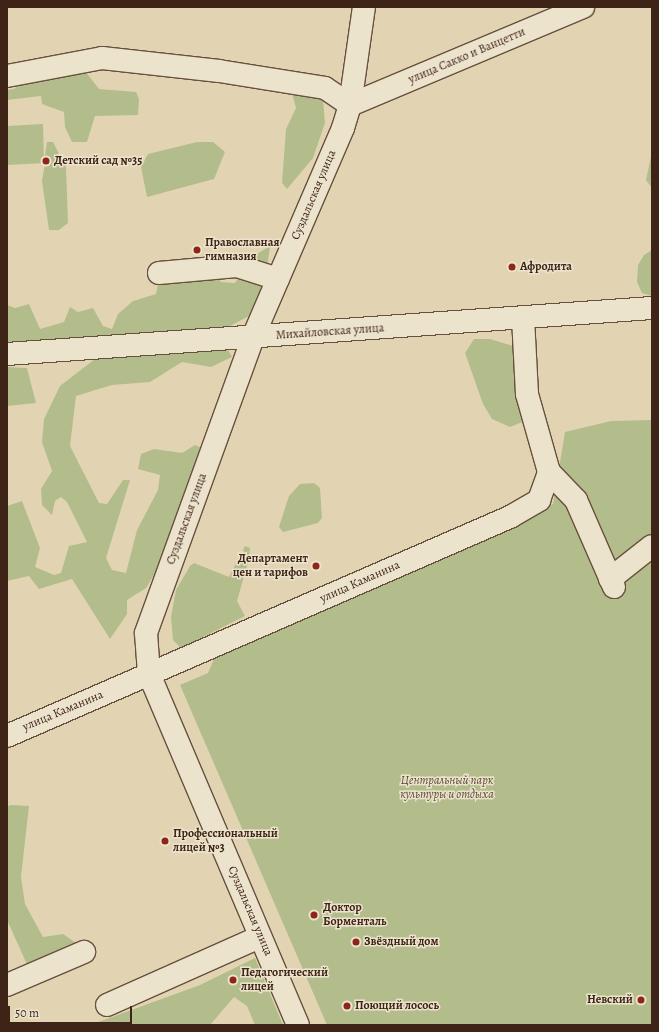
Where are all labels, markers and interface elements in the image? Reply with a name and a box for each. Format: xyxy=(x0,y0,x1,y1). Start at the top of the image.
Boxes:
street label: улица Сакко и Ванцетти xyxy=(406,25,528,87)
street label: Суздальская улица xyxy=(289,148,339,242)
place label: Детский сад №35 xyxy=(54,154,142,168)
marker: Детский сад №35 xyxy=(41,156,51,166)
place label: Православная гимназия xyxy=(205,236,279,264)
marker: Православная гимназия xyxy=(192,245,202,255)
place label: Афродита xyxy=(520,260,572,274)
marker: Афродита xyxy=(507,262,517,272)
street label: Михайловская улица xyxy=(275,321,385,343)
street label: Суздальская улица xyxy=(164,471,210,567)
place label: Департамент цен и тарифов xyxy=(233,552,308,580)
street label: улица Каманина xyxy=(318,558,402,606)
marker: Департамент цен и тарифов xyxy=(311,561,321,571)
street label: улица Каманина xyxy=(21,688,105,734)
park label: Центральный парк культуры и отдыха xyxy=(400,774,494,802)
place label: Профессиональный лицей №3 xyxy=(173,827,278,855)
marker: Профессиональный лицей №3 xyxy=(160,836,170,846)
street label: Суздальская улица xyxy=(225,864,275,958)
place label: Доктор Борменталь xyxy=(323,901,387,929)
marker: Доктор Борменталь xyxy=(308,909,320,921)
place label: Звёздный дом xyxy=(364,935,439,949)
marker: Звёздный дом xyxy=(351,937,361,947)
place label: Педагогический лицей xyxy=(241,966,328,994)
marker: Педагогический лицей xyxy=(228,975,238,985)
place label: Невский xyxy=(587,993,633,1007)
marker: Невский xyxy=(636,995,646,1005)
scale bar xyxy=(10,998,134,1024)
place label: Поющий лосось xyxy=(355,999,439,1013)
marker: Поющий лосось xyxy=(342,1001,352,1011)
text: 50 m xyxy=(15,1005,39,1021)

